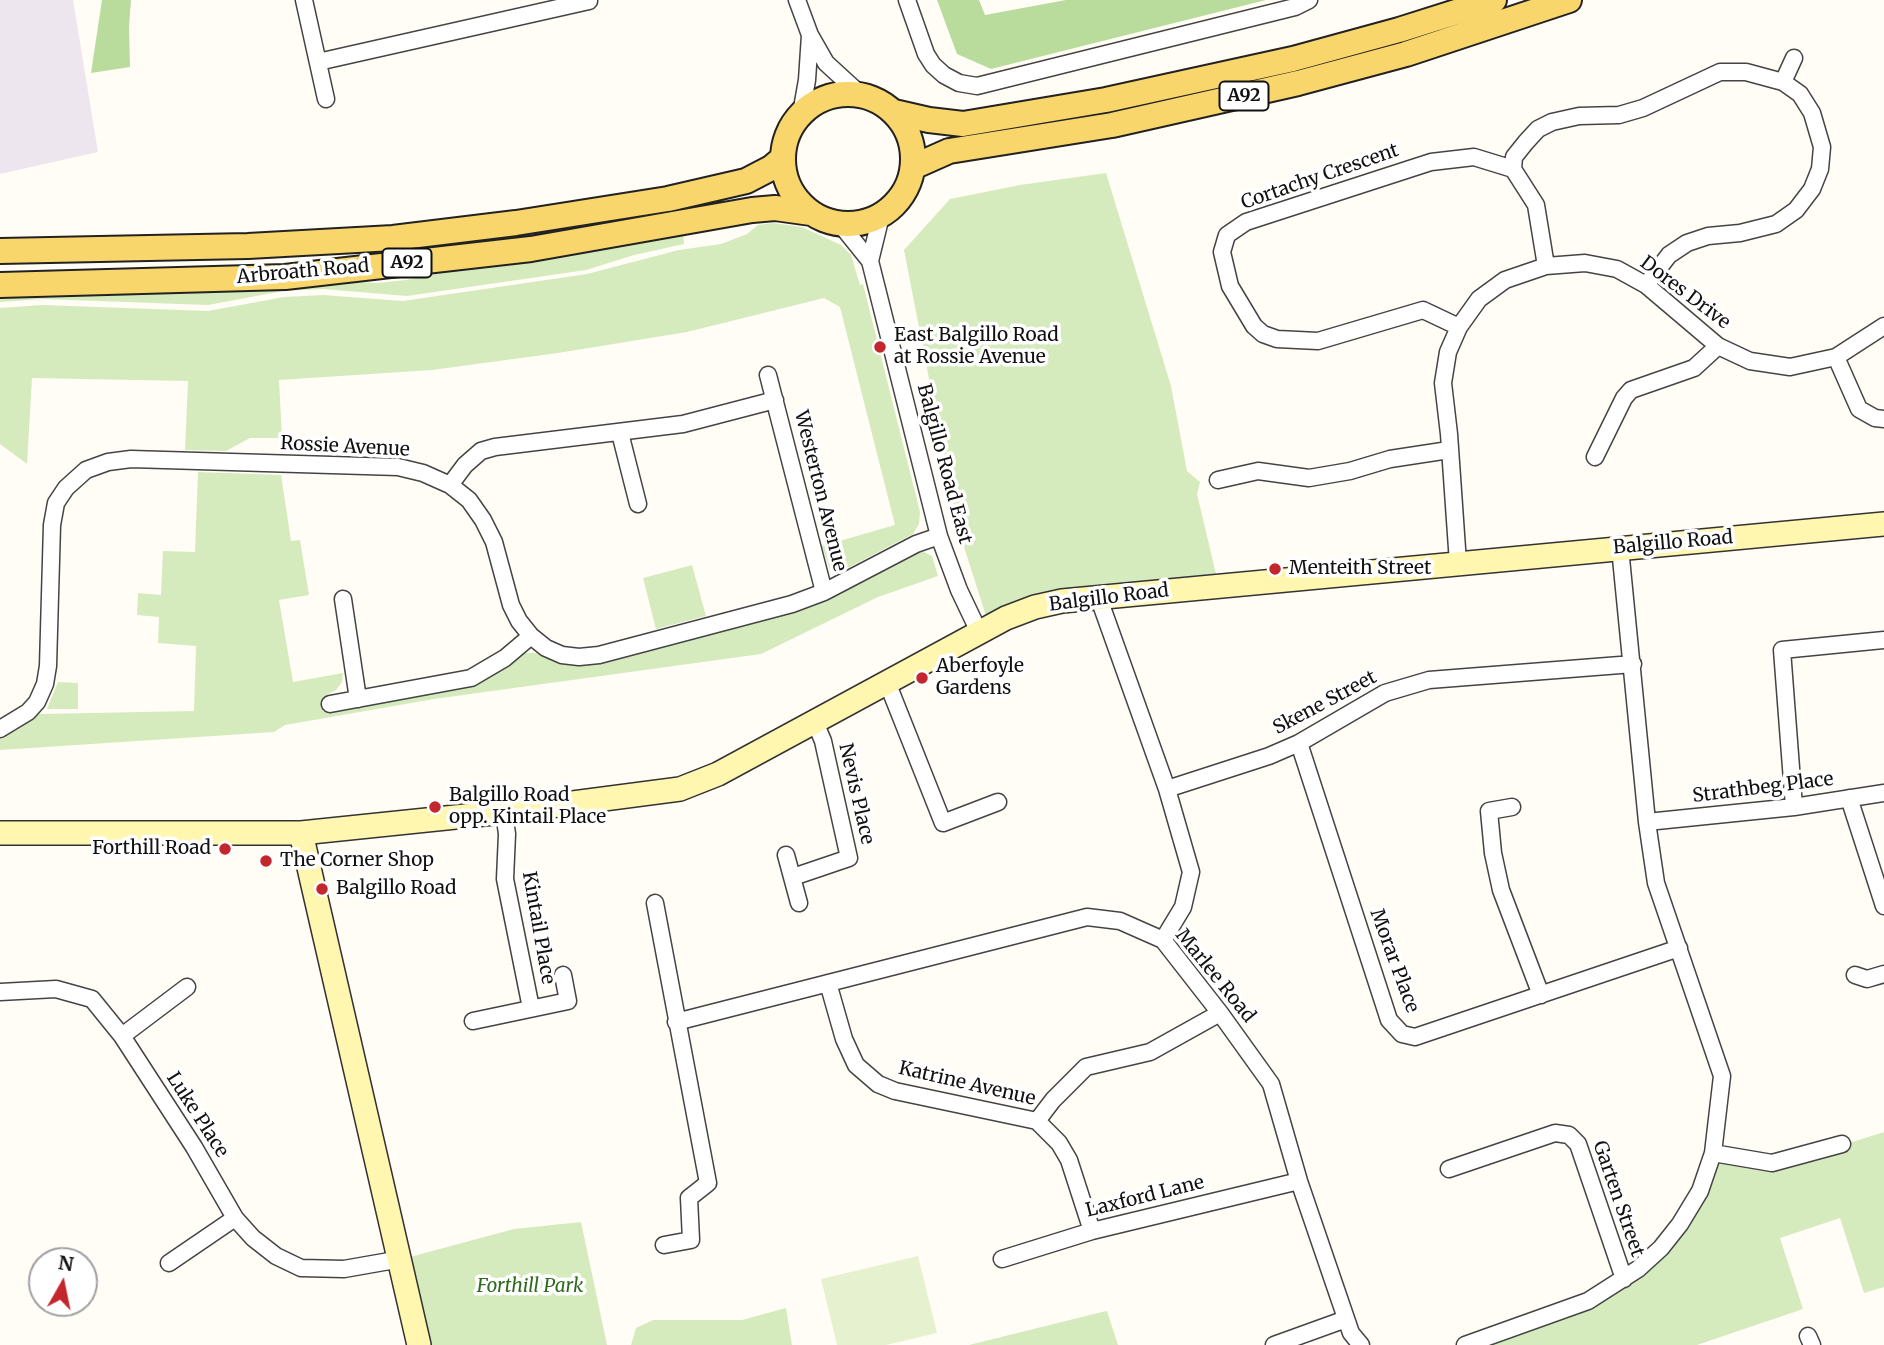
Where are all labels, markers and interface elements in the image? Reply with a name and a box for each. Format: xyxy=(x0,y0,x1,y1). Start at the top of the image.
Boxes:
road number: A92 xyxy=(1220,82,1268,110)
street label: Cortachy Crescent xyxy=(1238,139,1402,215)
road number: A92 xyxy=(382,248,432,278)
street label: Dores Drive xyxy=(1635,252,1735,334)
street label: Arbroath Road xyxy=(236,255,370,289)
place label: East Balgillo Road at Rossie Avenue xyxy=(894,325,1059,369)
marker: East Balgillo Road at Rossie Avenue xyxy=(872,339,888,355)
street label: Balgillo Road East xyxy=(912,382,976,546)
street label: Westerton Avenue xyxy=(789,408,851,574)
street label: Rossie Avenue xyxy=(280,432,410,462)
street label: Balgillo Road xyxy=(1612,526,1734,560)
place label: Menteith Street xyxy=(1289,558,1431,580)
marker: Menteith Street xyxy=(1267,561,1283,577)
street label: Balgillo Road xyxy=(1048,579,1170,617)
place label: Aberfoyle Gardens xyxy=(936,656,1024,700)
street label: Skene Street xyxy=(1269,666,1381,740)
marker: Aberfoyle Gardens xyxy=(914,670,930,686)
street label: Nevis Place xyxy=(833,741,879,847)
street label: Strathbeg Place xyxy=(1691,768,1835,808)
place label: Balgillo Road opp. Kintail Place xyxy=(449,785,606,829)
marker: Balgillo Road opp. Kintail Place xyxy=(427,799,443,815)
place label: Forthill Road xyxy=(92,838,211,860)
marker: Forthill Road xyxy=(217,841,233,857)
place label: The Corner Shop xyxy=(280,850,434,872)
marker: The Corner Shop xyxy=(258,853,274,869)
street label: Kintail Place xyxy=(517,870,559,986)
place label: Balgillo Road xyxy=(336,878,456,900)
marker: Balgillo Road xyxy=(314,881,330,897)
street label: Morar Place xyxy=(1365,906,1423,1016)
street label: Marlee Road xyxy=(1170,925,1260,1027)
street label: Katrine Avenue xyxy=(896,1057,1038,1111)
street label: Luke Place xyxy=(161,1068,233,1162)
street label: Garten Street xyxy=(1588,1138,1648,1260)
street label: Laxford Lane xyxy=(1083,1171,1207,1223)
north arrow xyxy=(28,1247,98,1317)
text: N xyxy=(57,1250,75,1276)
park label: Forthill Park xyxy=(477,1276,583,1298)

